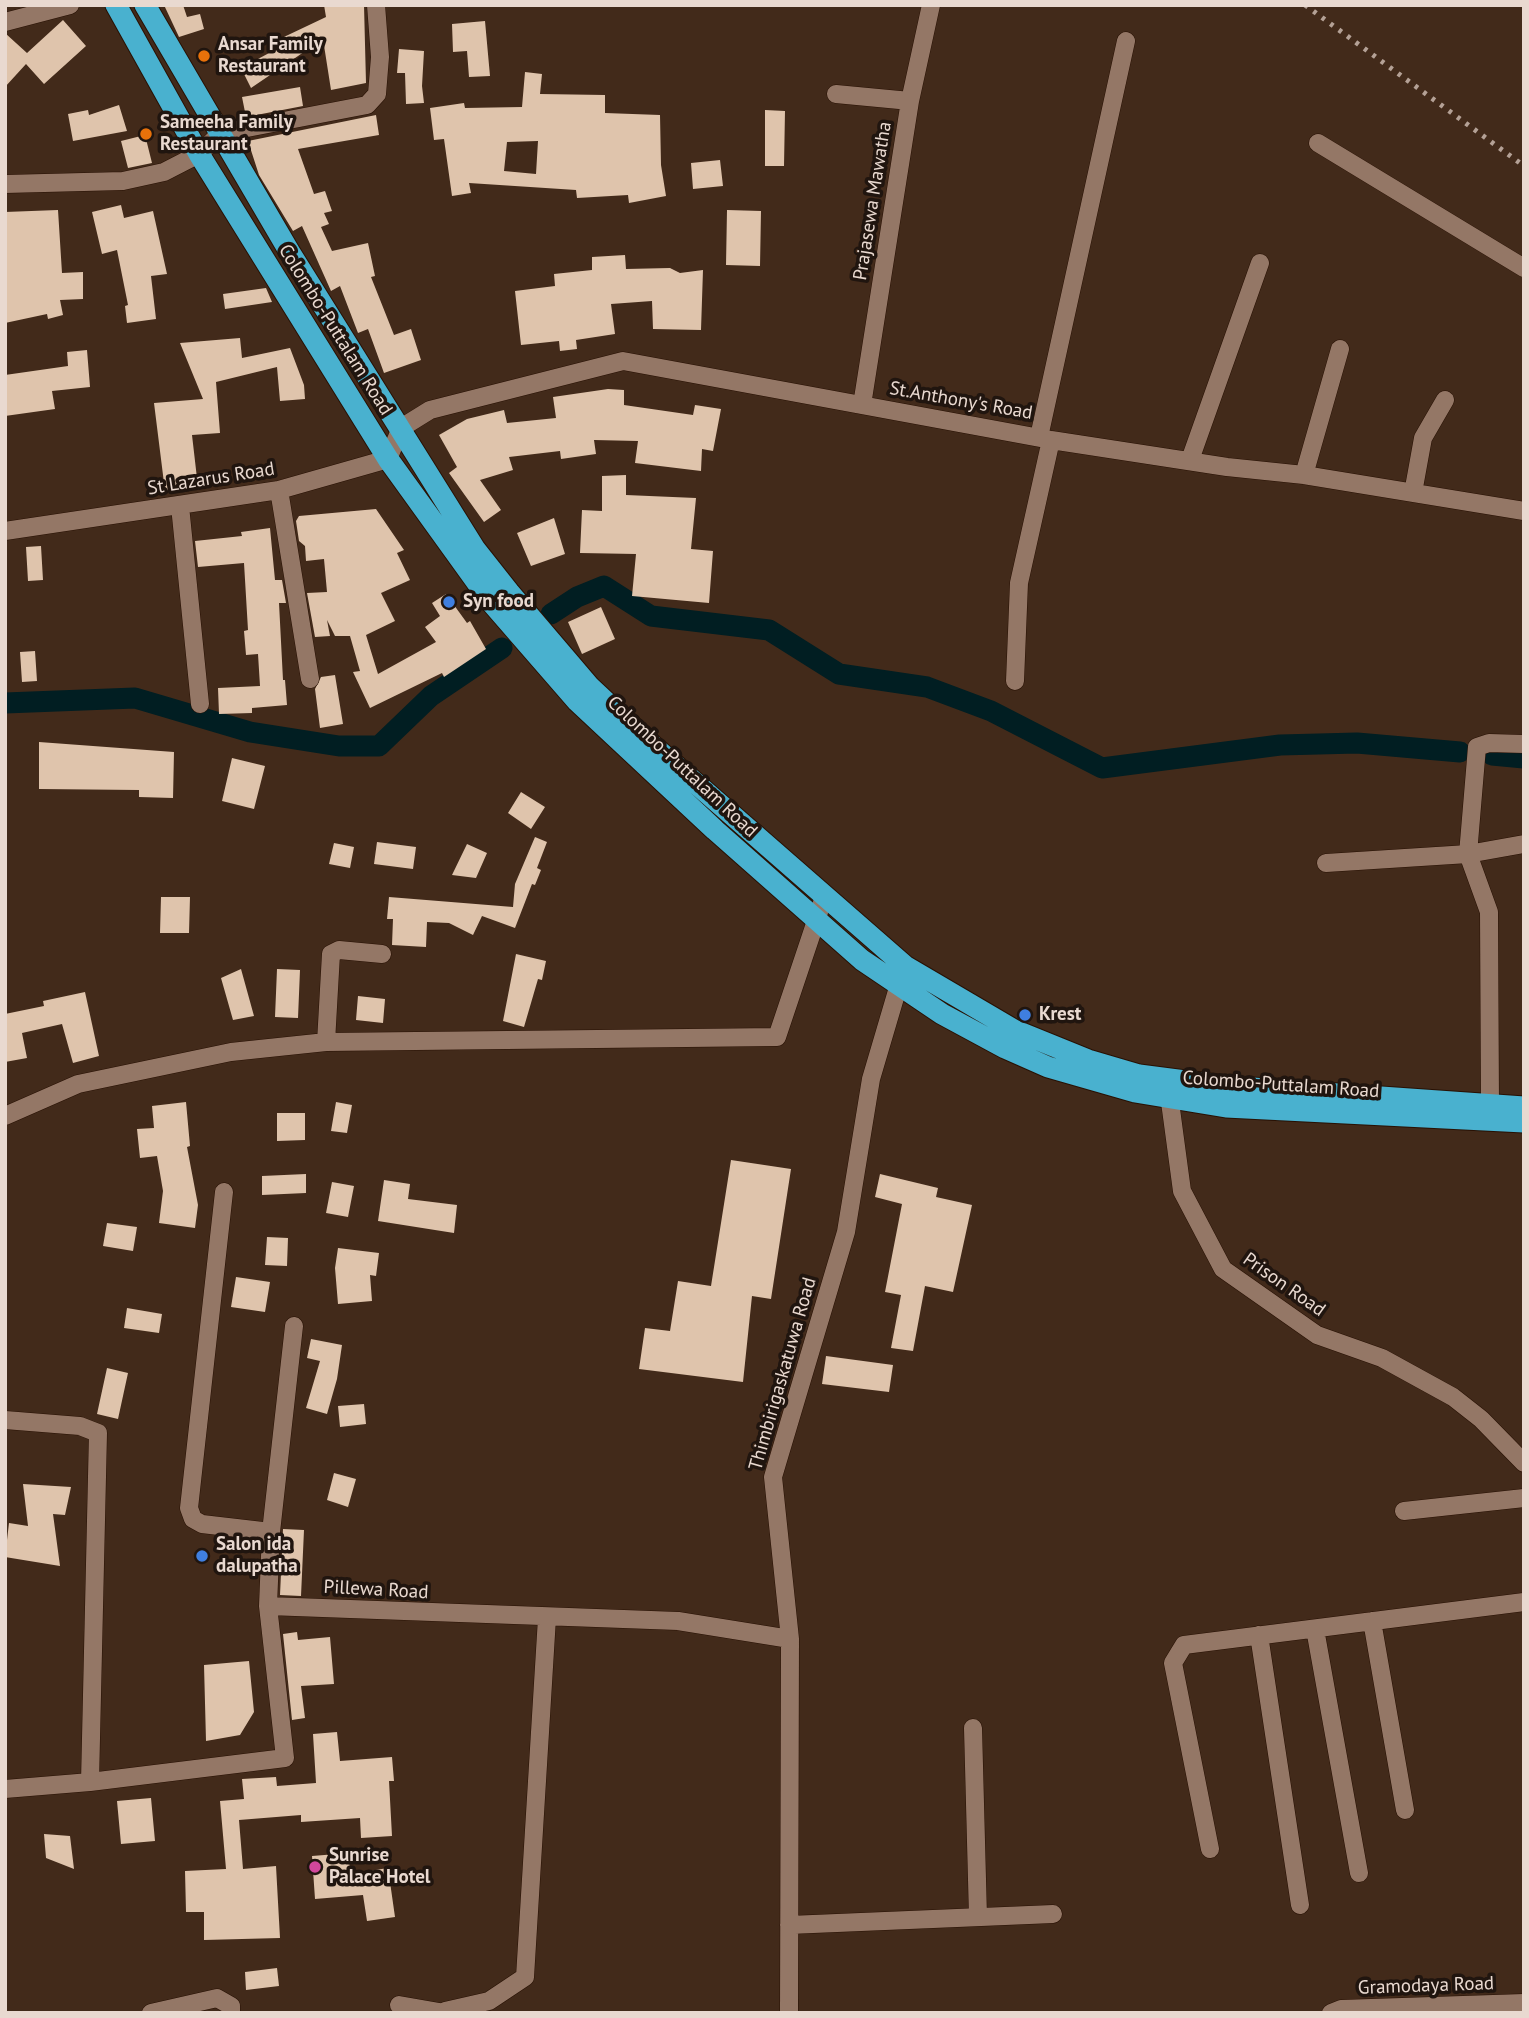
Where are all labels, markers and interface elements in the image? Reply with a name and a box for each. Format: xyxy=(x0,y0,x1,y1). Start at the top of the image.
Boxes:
place label: Ansar Family Restaurant xyxy=(218,34,323,78)
marker: Ansar Family Restaurant xyxy=(196,48,212,64)
place label: Sameeha Family Restaurant xyxy=(160,112,293,156)
street label: Prajasewa Mawatha xyxy=(849,120,897,282)
marker: Sameeha Family Restaurant xyxy=(138,126,154,142)
street label: Colombo-Puttalam Road xyxy=(273,240,397,420)
street label: St.Anthony's Road xyxy=(888,377,1034,425)
street label: St Lazarus Road xyxy=(146,458,276,500)
place label: Syn food xyxy=(463,591,534,613)
marker: Syn food xyxy=(441,594,457,610)
street label: Colombo-Puttalam Road xyxy=(602,691,762,843)
place label: Krest xyxy=(1039,1004,1081,1026)
marker: Krest xyxy=(1017,1007,1033,1023)
street label: Colombo-Puttalam Road xyxy=(1182,1067,1380,1103)
street label: Prison Road xyxy=(1238,1248,1330,1322)
street label: Thimbirigaskatuwa Road xyxy=(744,1275,822,1473)
place label: Salon ida dalupatha xyxy=(216,1534,298,1578)
marker: Salon ida dalupatha xyxy=(194,1548,210,1564)
street label: Pillewa Road xyxy=(323,1576,429,1604)
place label: Sunrise Palace Hotel xyxy=(329,1845,430,1889)
marker: Sunrise Palace Hotel xyxy=(307,1859,323,1875)
street label: Gramodaya Road xyxy=(1357,1972,1495,2000)

